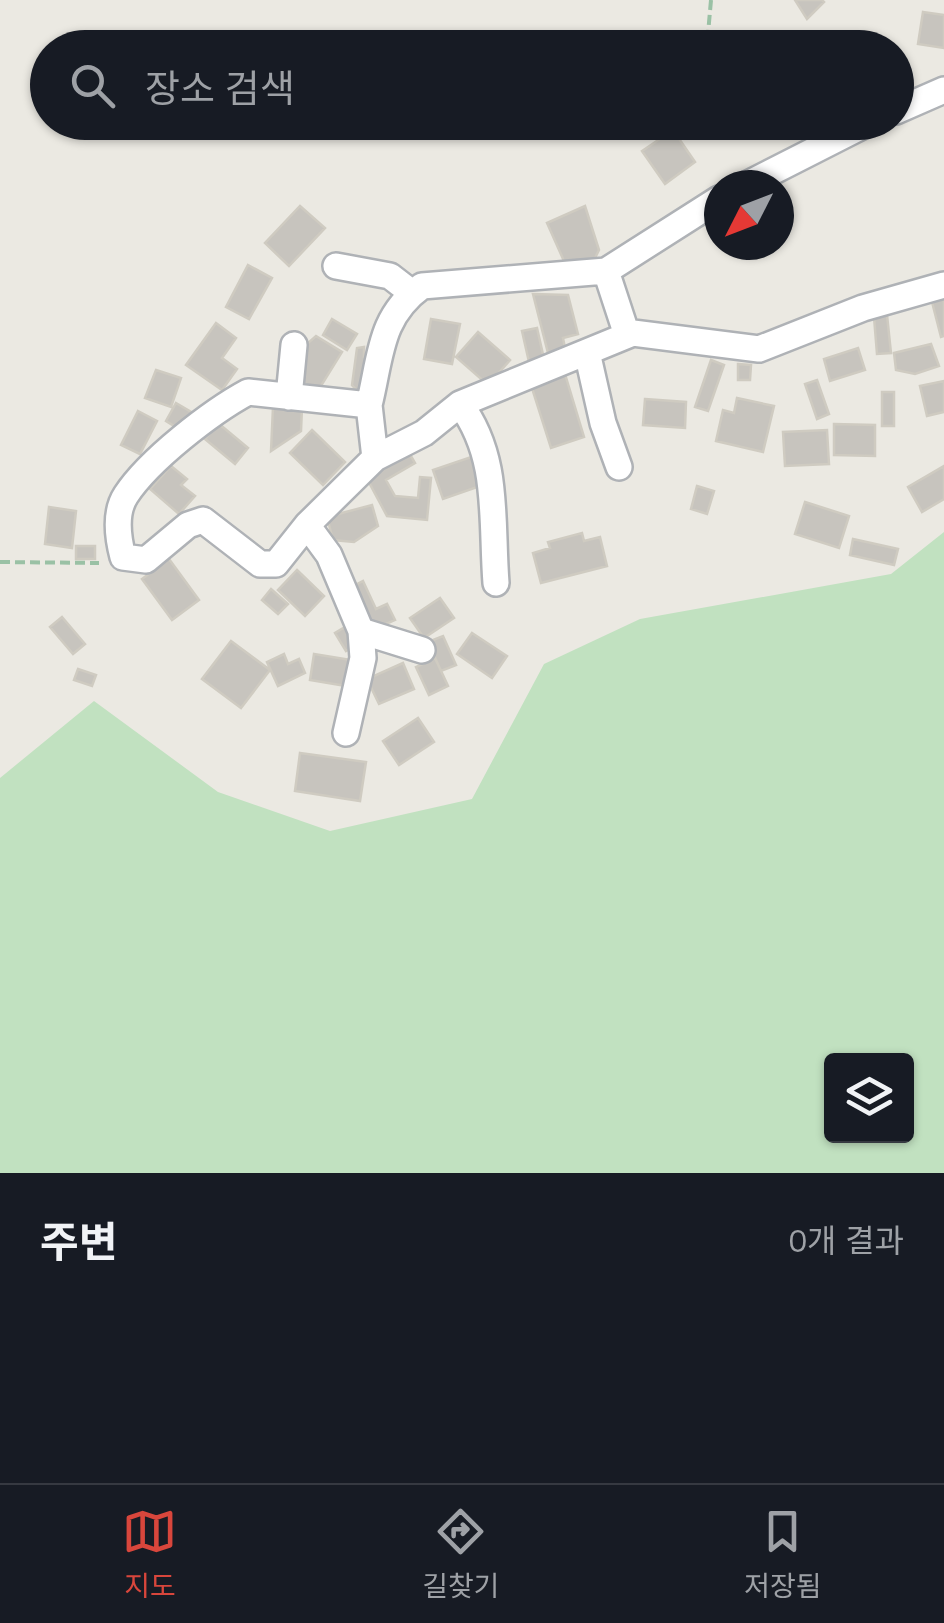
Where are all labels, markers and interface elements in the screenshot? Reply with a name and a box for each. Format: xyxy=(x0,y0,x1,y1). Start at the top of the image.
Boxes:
search box xyxy=(30,30,914,140)
icon: search xyxy=(65,58,120,113)
text: 장소 검색 xyxy=(145,64,295,112)
north arrow xyxy=(704,170,794,260)
map controls xyxy=(824,1053,914,1143)
button: layers xyxy=(824,1053,914,1143)
text: 주변 xyxy=(40,1215,117,1268)
text: 0개 결과 xyxy=(788,1220,904,1260)
tab: 지도 xyxy=(122,1504,177,1604)
tab: 길찾기 xyxy=(422,1504,500,1604)
tab: 저장됨 xyxy=(744,1504,822,1604)

